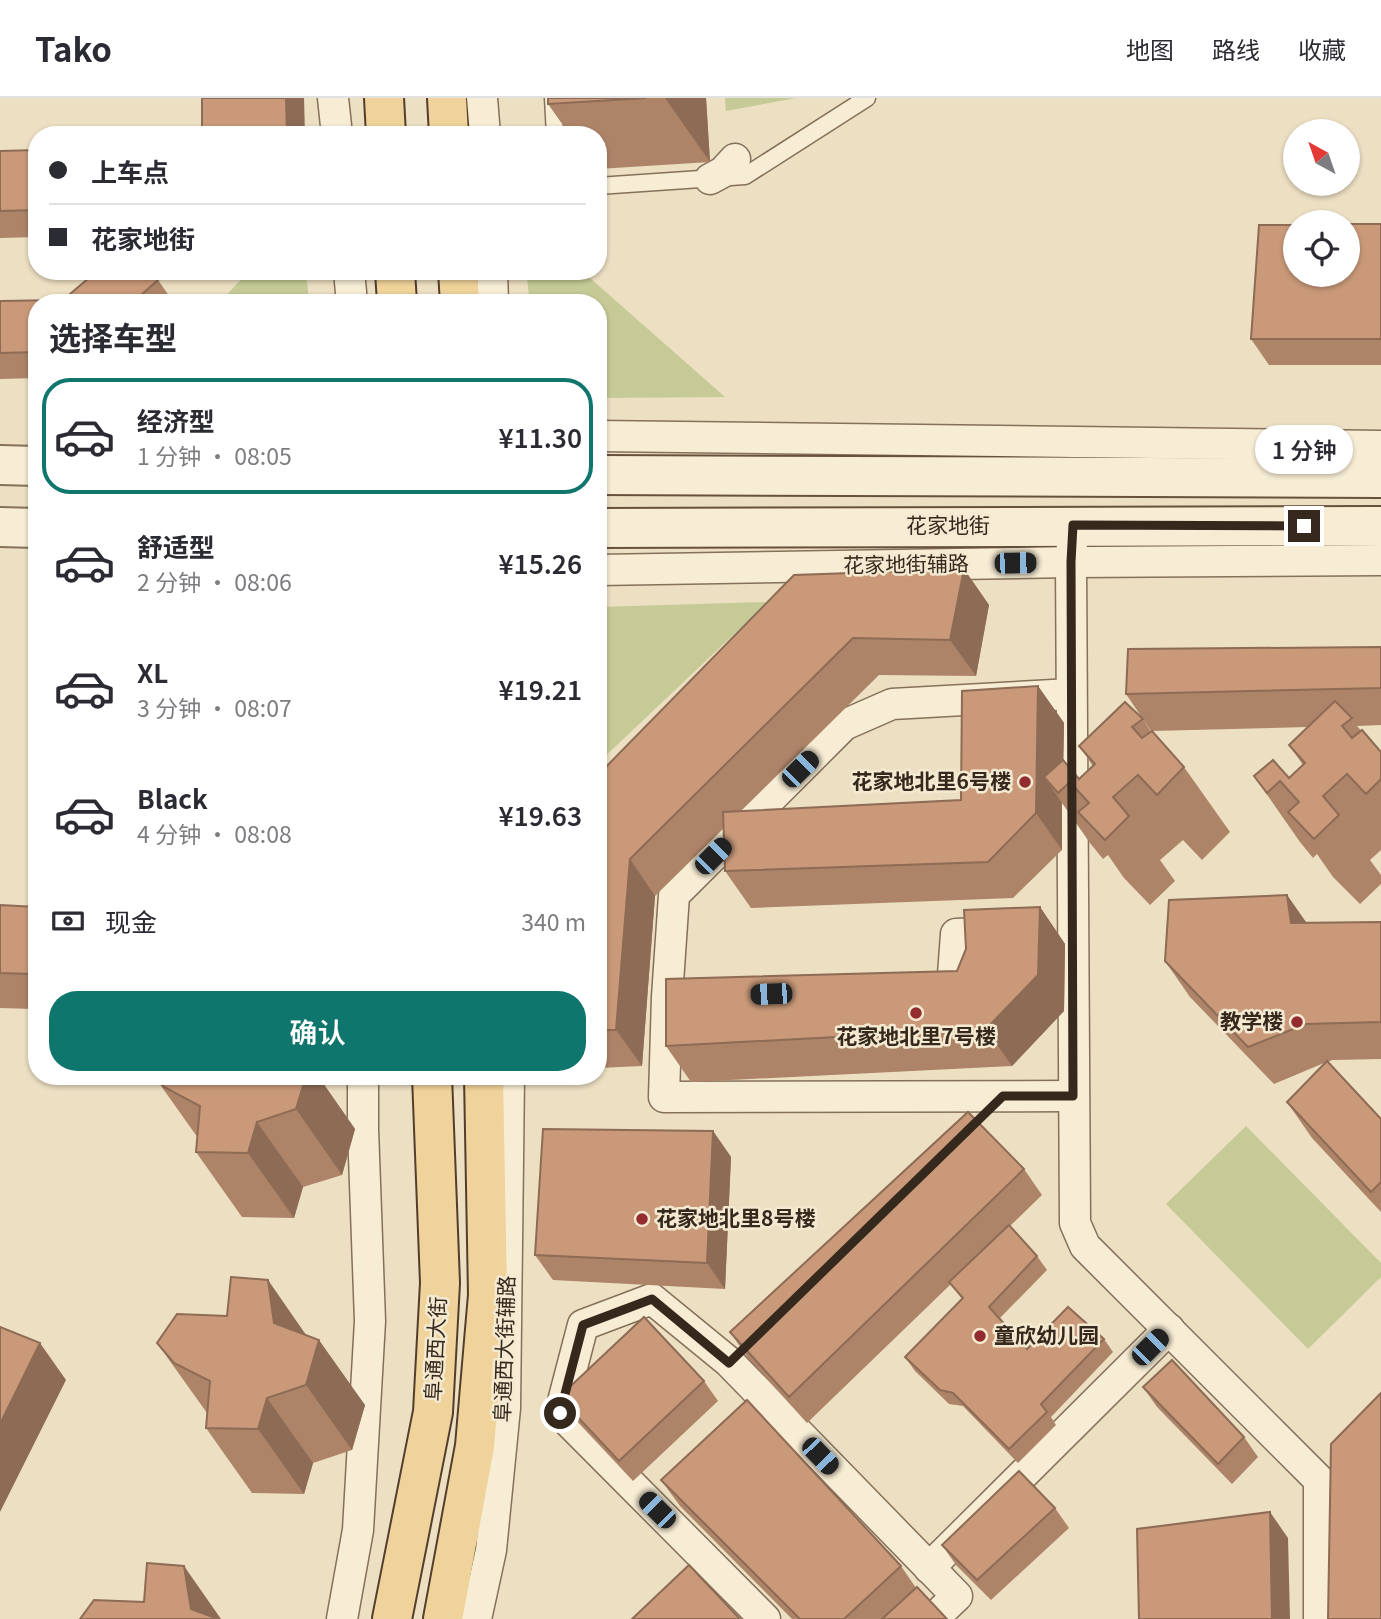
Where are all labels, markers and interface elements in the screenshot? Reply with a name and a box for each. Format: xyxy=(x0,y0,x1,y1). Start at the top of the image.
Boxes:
text: Tako xyxy=(35,24,112,72)
text: 地图 xyxy=(1126,31,1174,66)
text: 路线 xyxy=(1212,31,1260,66)
text: 收藏 xyxy=(1298,31,1346,66)
north arrow xyxy=(1283,119,1360,196)
map controls xyxy=(1283,119,1360,287)
text: 上车点 xyxy=(91,152,169,189)
button: locate xyxy=(1283,210,1360,287)
text: 花家地街 xyxy=(91,219,195,256)
text: 选择车型 xyxy=(49,313,177,359)
text: 经济型 xyxy=(137,401,215,438)
icon: car xyxy=(53,405,116,468)
text: ¥11.30 xyxy=(499,418,582,455)
callout: 1 分钟 xyxy=(1255,424,1353,474)
text: 1 分钟 xyxy=(1272,432,1336,466)
text: 1 分钟 · 08:05 xyxy=(137,438,292,472)
street label: 花家地街 xyxy=(906,509,990,539)
route end xyxy=(1288,510,1320,542)
text: 舒适型 xyxy=(137,527,215,564)
icon: car xyxy=(53,531,116,594)
text: ¥15.26 xyxy=(499,544,582,581)
street label: 花家地街辅路 xyxy=(843,547,969,579)
car xyxy=(994,552,1037,574)
text: 2 分钟 · 08:06 xyxy=(137,564,292,598)
text: XL xyxy=(137,653,168,690)
icon: car xyxy=(53,657,116,720)
text: ¥19.21 xyxy=(499,670,582,707)
text: 3 分钟 · 08:07 xyxy=(137,690,292,724)
car xyxy=(778,747,823,791)
place label: 花家地北里6号楼 xyxy=(852,765,1011,795)
marker: 花家地北里6号楼 xyxy=(1017,774,1033,790)
text: Black xyxy=(137,779,208,816)
icon: car xyxy=(53,783,116,846)
text: ¥19.63 xyxy=(499,796,582,833)
text: 4 分钟 · 08:08 xyxy=(137,816,292,850)
car xyxy=(691,834,736,878)
icon: cash xyxy=(49,902,87,940)
text: 现金 xyxy=(105,902,157,939)
text: 340 m xyxy=(521,904,586,938)
car xyxy=(750,983,793,1005)
button: 确认 xyxy=(49,991,586,1071)
marker: 花家地北里7号楼 xyxy=(908,1005,924,1021)
place label: 教学楼 xyxy=(1220,1005,1283,1035)
marker: 教学楼 xyxy=(1289,1014,1305,1030)
place label: 花家地北里7号楼 xyxy=(836,1020,996,1050)
place label: 花家地北里8号楼 xyxy=(656,1202,815,1232)
marker: 花家地北里8号楼 xyxy=(634,1211,650,1227)
street label: 阜通西大街辅路 xyxy=(485,1275,521,1423)
street label: 阜通西大街 xyxy=(416,1296,452,1402)
place label: 童欣幼儿园 xyxy=(994,1319,1099,1349)
car xyxy=(1128,1325,1173,1369)
marker: 童欣幼儿园 xyxy=(972,1328,988,1344)
route start xyxy=(544,1397,576,1429)
car xyxy=(798,1434,843,1478)
car xyxy=(635,1488,680,1532)

